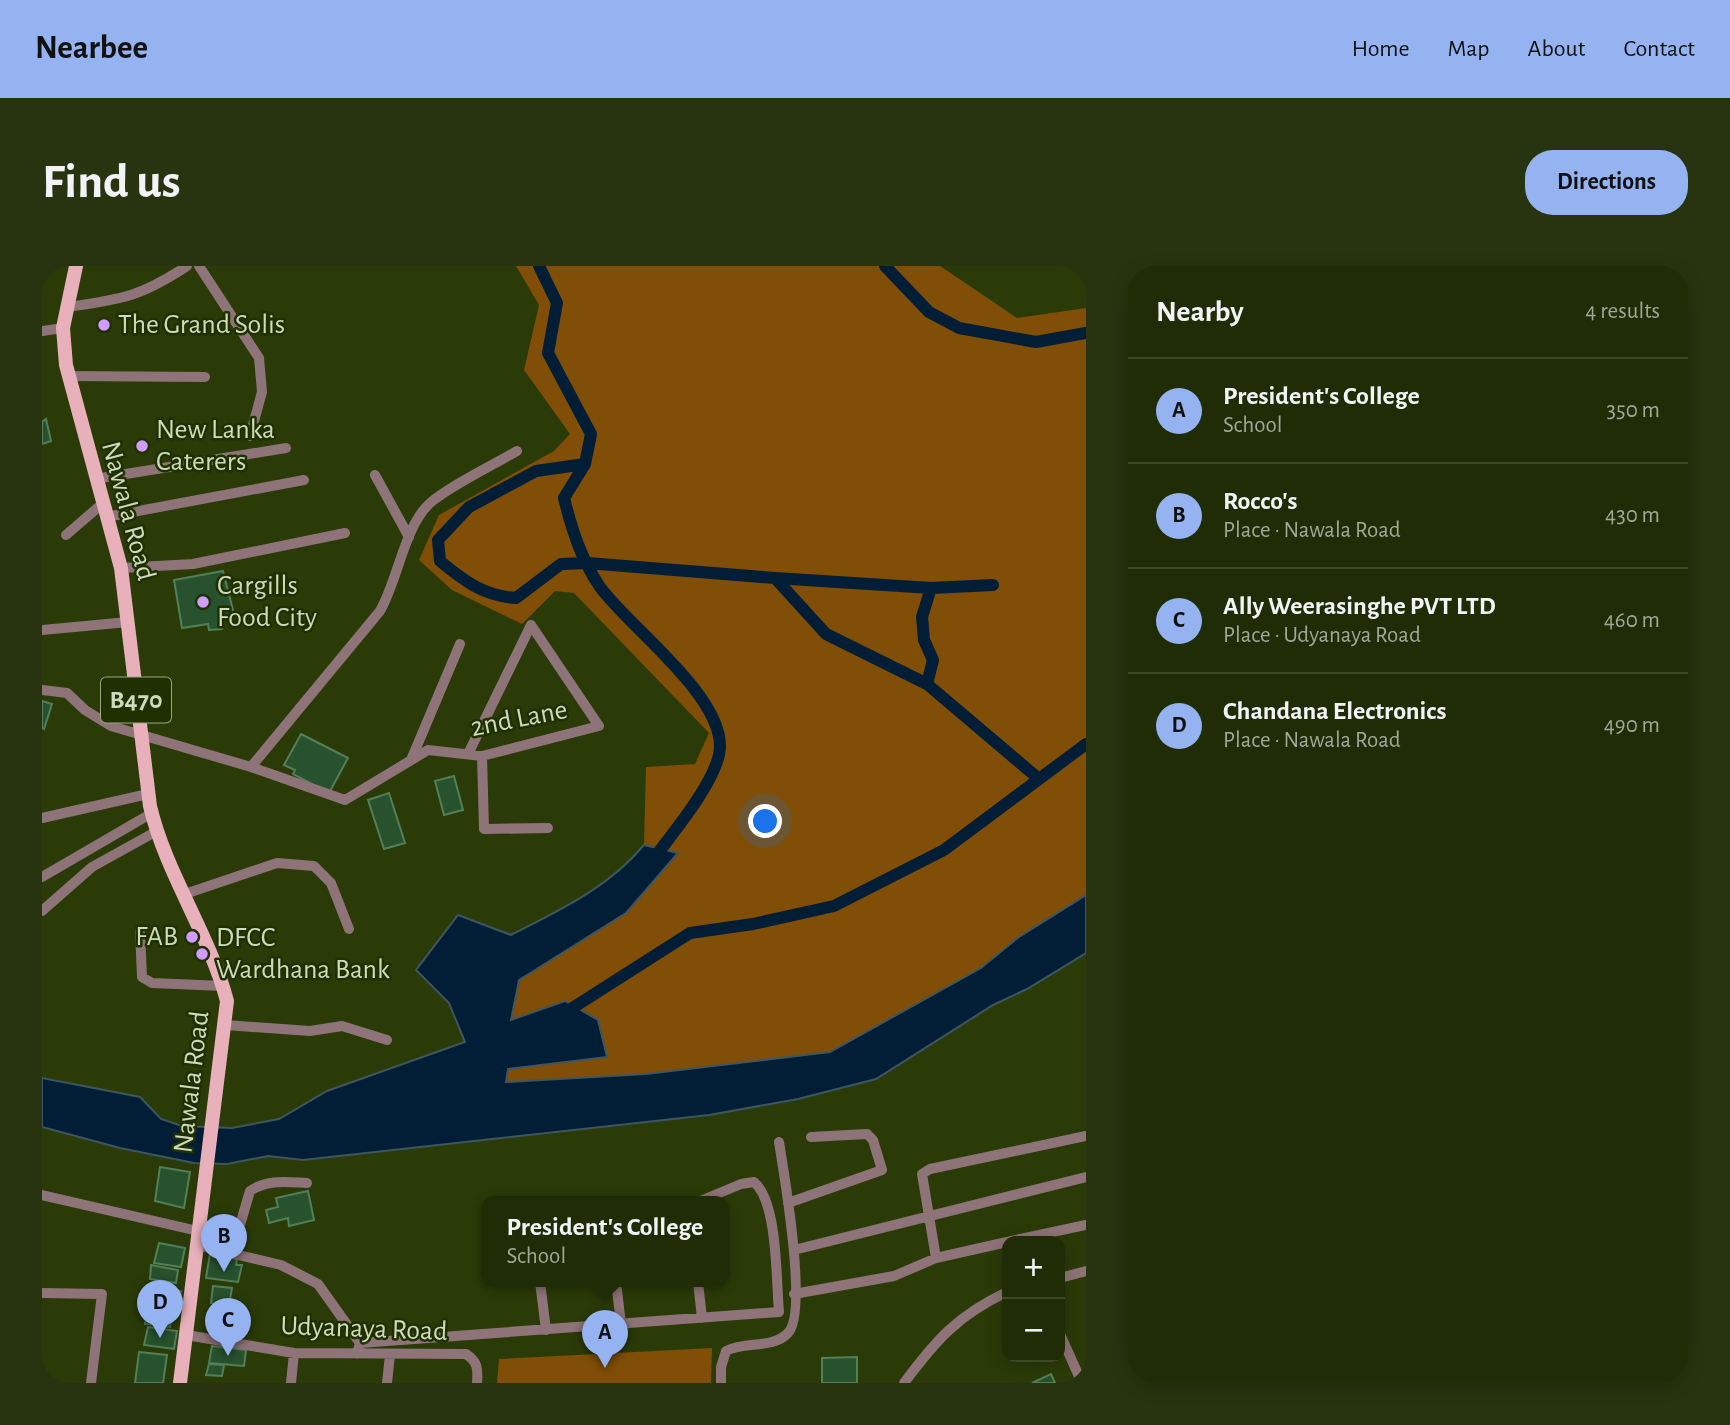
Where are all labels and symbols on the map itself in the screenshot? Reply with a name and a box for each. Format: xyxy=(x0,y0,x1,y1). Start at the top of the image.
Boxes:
place label: The Grand Solis xyxy=(118,311,285,339)
marker: The Grand Solis xyxy=(96,317,112,333)
place label: New Lanka Caterers xyxy=(156,416,275,476)
street label: Nawala Road xyxy=(96,438,160,584)
marker: New Lanka Caterers xyxy=(134,438,150,454)
place label: Cargills Food City xyxy=(217,572,317,632)
marker: Cargills Food City xyxy=(195,594,211,610)
road number: B470 xyxy=(101,678,171,722)
street label: 2nd Lane xyxy=(468,696,570,742)
your location xyxy=(748,804,782,838)
place label: FAB xyxy=(135,923,178,951)
place label: DFCC Wardhana Bank xyxy=(216,924,390,984)
marker: FAB xyxy=(184,929,200,945)
marker: DFCC Wardhana Bank xyxy=(194,946,210,962)
street label: Nawala Road xyxy=(169,1009,215,1155)
pin: B xyxy=(201,1214,247,1272)
pin: D xyxy=(137,1280,183,1338)
pin: C xyxy=(205,1298,251,1356)
pin: A xyxy=(582,1310,628,1368)
street label: Udyanaya Road xyxy=(280,1312,448,1346)

